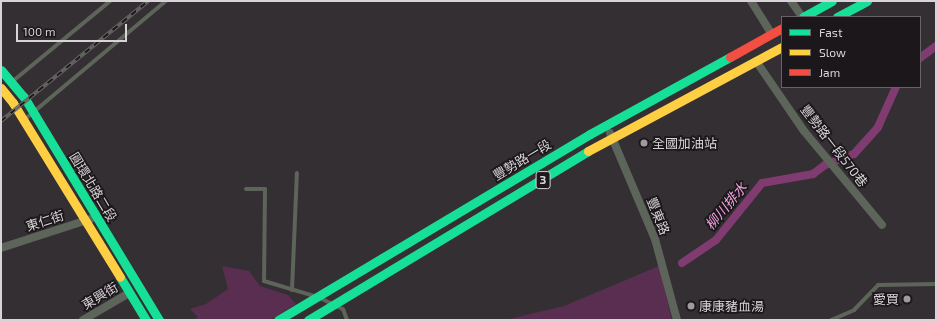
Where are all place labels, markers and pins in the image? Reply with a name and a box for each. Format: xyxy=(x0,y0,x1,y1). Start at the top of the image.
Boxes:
place label: 全國加油站 xyxy=(652,135,717,151)
marker: 全國加油站 xyxy=(639,138,649,148)
place label: 愛買 xyxy=(873,291,899,307)
marker: 愛買 xyxy=(902,294,912,304)
place label: 康康豬血湯 xyxy=(699,298,764,314)
marker: 康康豬血湯 xyxy=(686,301,696,311)

